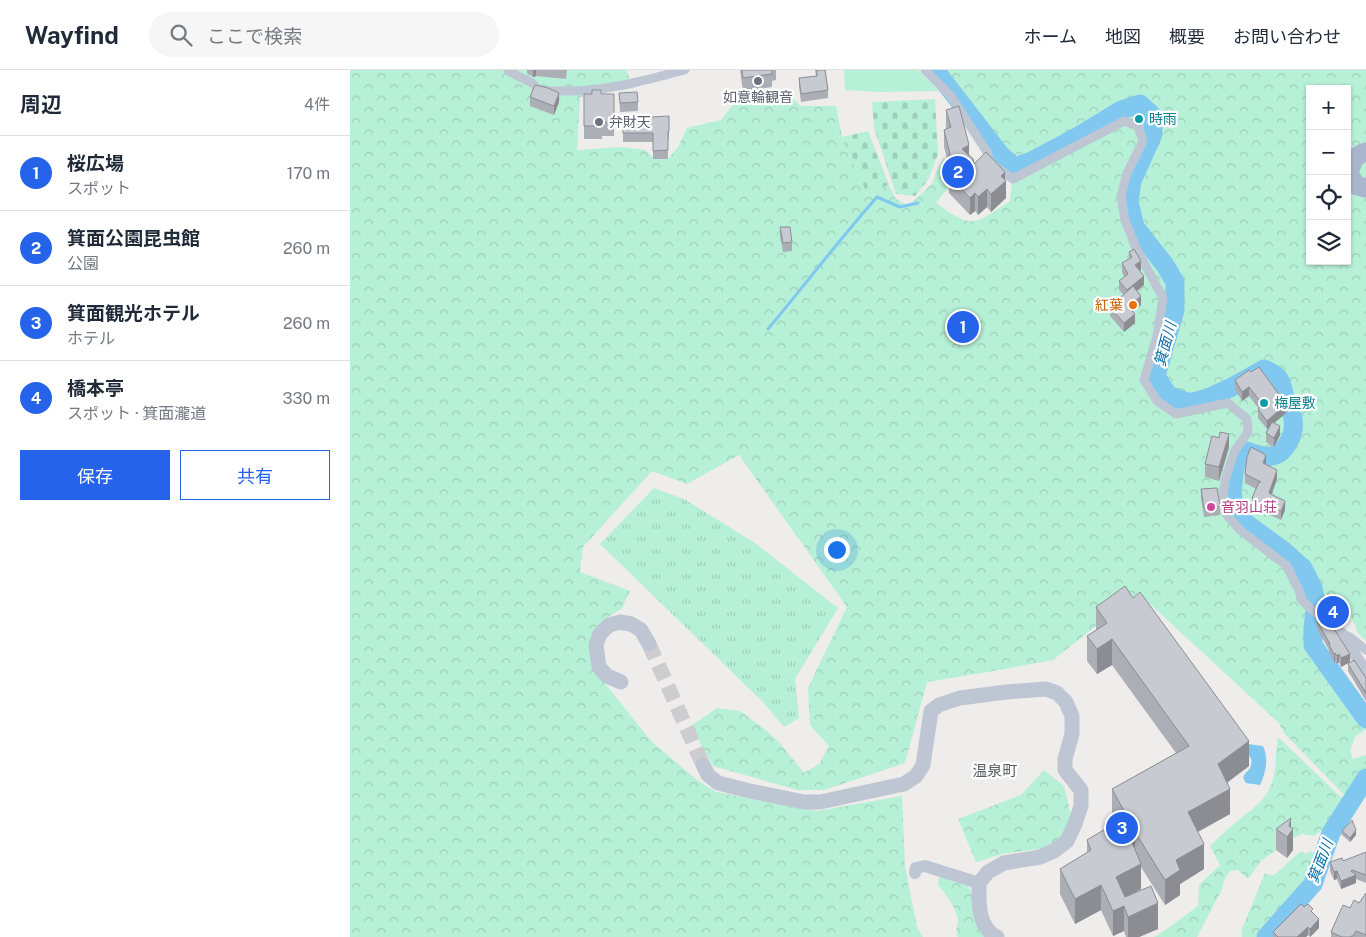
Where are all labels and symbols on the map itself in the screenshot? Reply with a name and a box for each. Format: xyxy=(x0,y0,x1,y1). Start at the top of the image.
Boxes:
marker: 如意輪観音 xyxy=(752,75,764,87)
place label: 如意輪観音 xyxy=(723,89,793,105)
place label: 時雨 xyxy=(1149,111,1177,127)
marker: 時雨 xyxy=(1133,113,1145,125)
place label: 弁財天 xyxy=(609,114,651,130)
marker: 弁財天 xyxy=(593,116,605,128)
pin: 2 xyxy=(942,153,974,191)
place label: 紅葉 xyxy=(1095,297,1123,313)
marker: 紅葉 xyxy=(1127,299,1139,311)
pin: 1 xyxy=(947,308,979,346)
water label: 箕面川 xyxy=(1151,318,1180,368)
place label: 梅屋敷 xyxy=(1274,395,1316,411)
marker: 梅屋敷 xyxy=(1258,397,1270,409)
place label: 音羽山荘 xyxy=(1221,499,1277,515)
marker: 音羽山荘 xyxy=(1205,501,1217,513)
your location xyxy=(824,537,850,563)
pin: 4 xyxy=(1317,593,1349,631)
district label: 温泉町 xyxy=(972,762,1018,779)
pin: 3 xyxy=(1106,809,1138,847)
water label: 箕面川 xyxy=(1304,835,1337,885)

